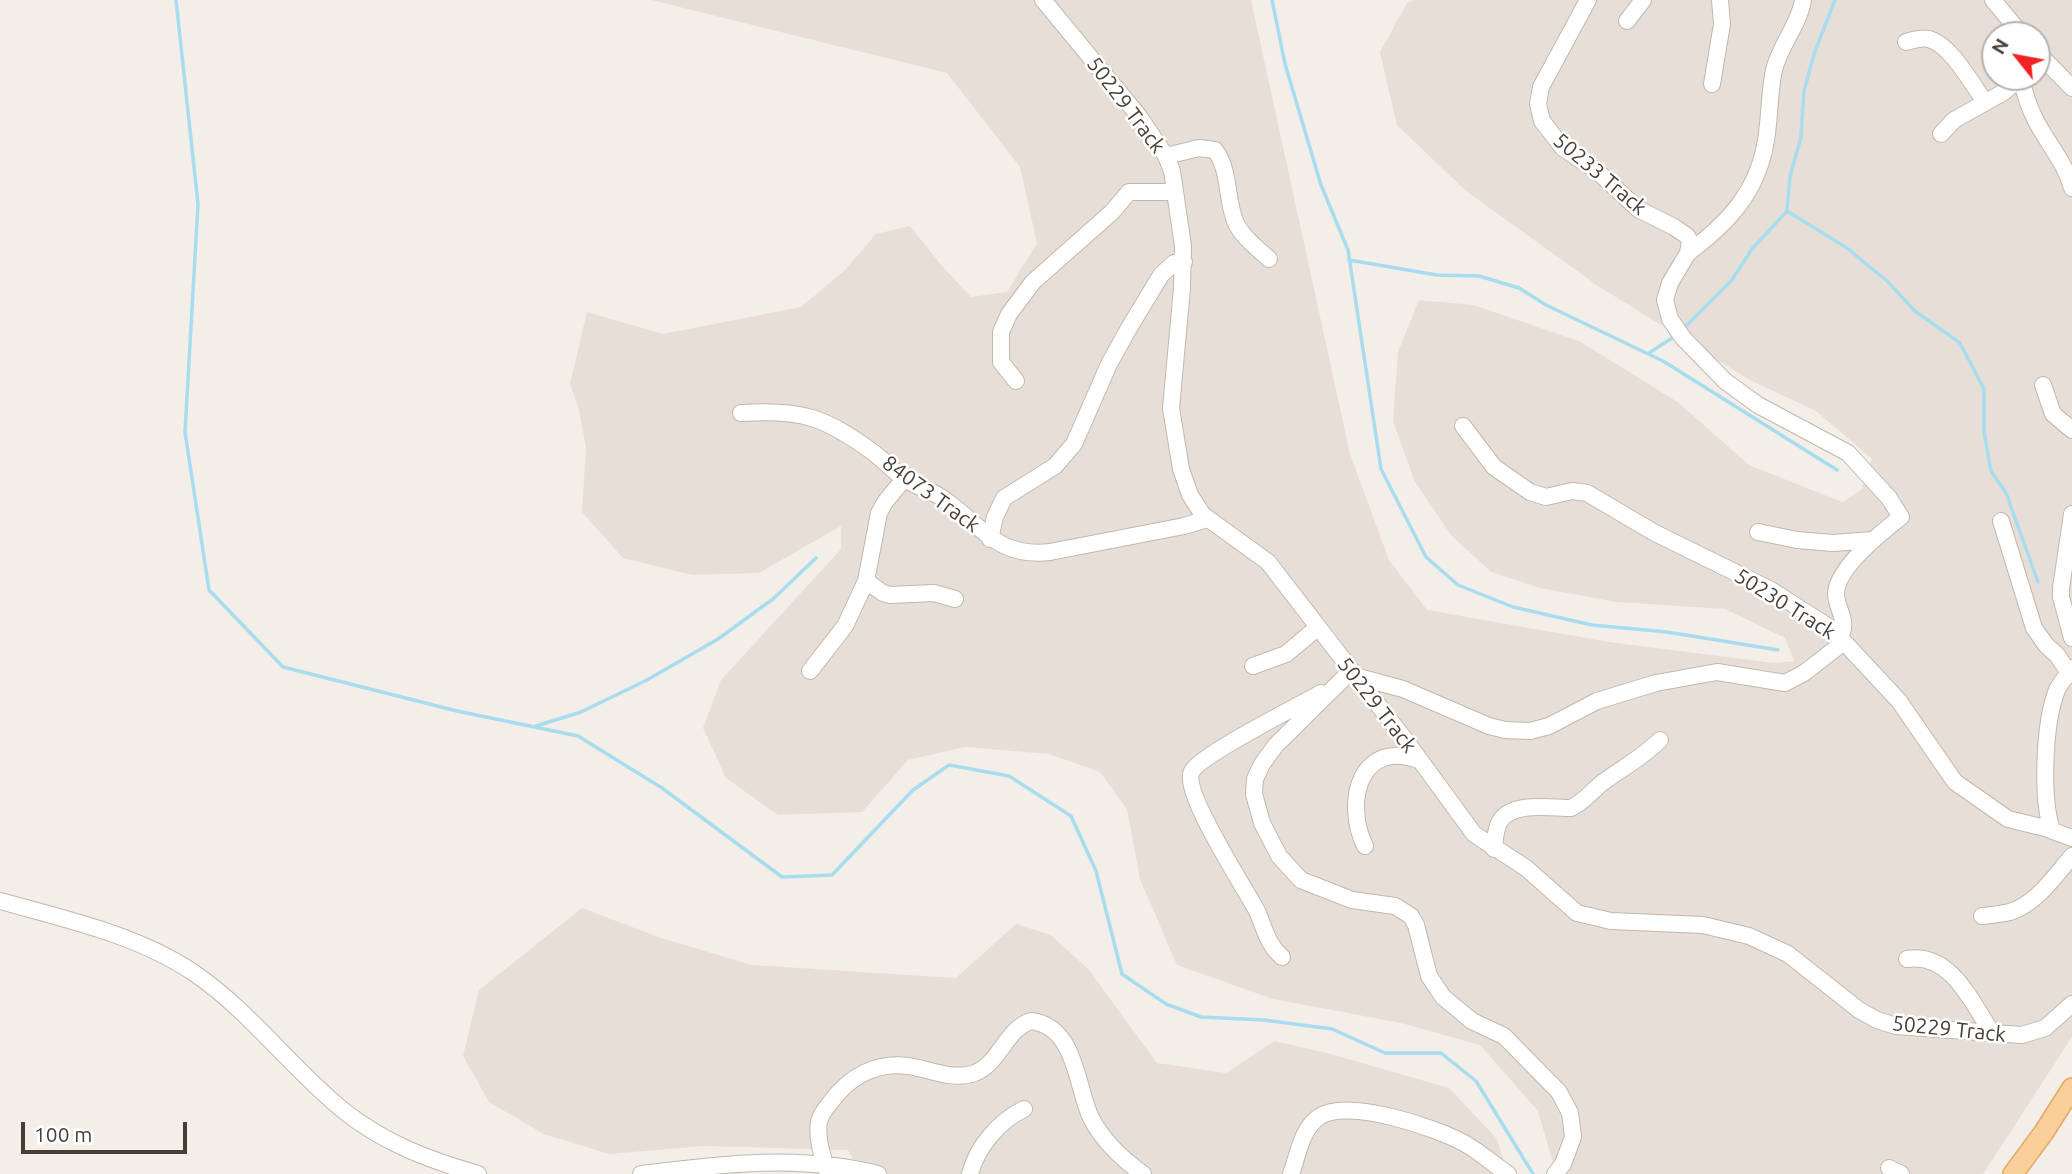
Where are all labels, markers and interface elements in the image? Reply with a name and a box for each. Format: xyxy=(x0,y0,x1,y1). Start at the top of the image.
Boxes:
north arrow xyxy=(1981,21,2051,91)
text: N xyxy=(1987,34,2013,58)
street label: 50229 Track xyxy=(1082,52,1170,158)
street label: 50233 Track xyxy=(1548,128,1652,220)
street label: 84073 Track xyxy=(877,450,985,538)
street label: 50230 Track xyxy=(1730,563,1840,645)
street label: 50229 Track xyxy=(1332,652,1422,758)
street label: 50229 Track xyxy=(1891,1011,2007,1047)
scale bar xyxy=(24,1108,191,1152)
text: 100 m xyxy=(34,1122,92,1146)

